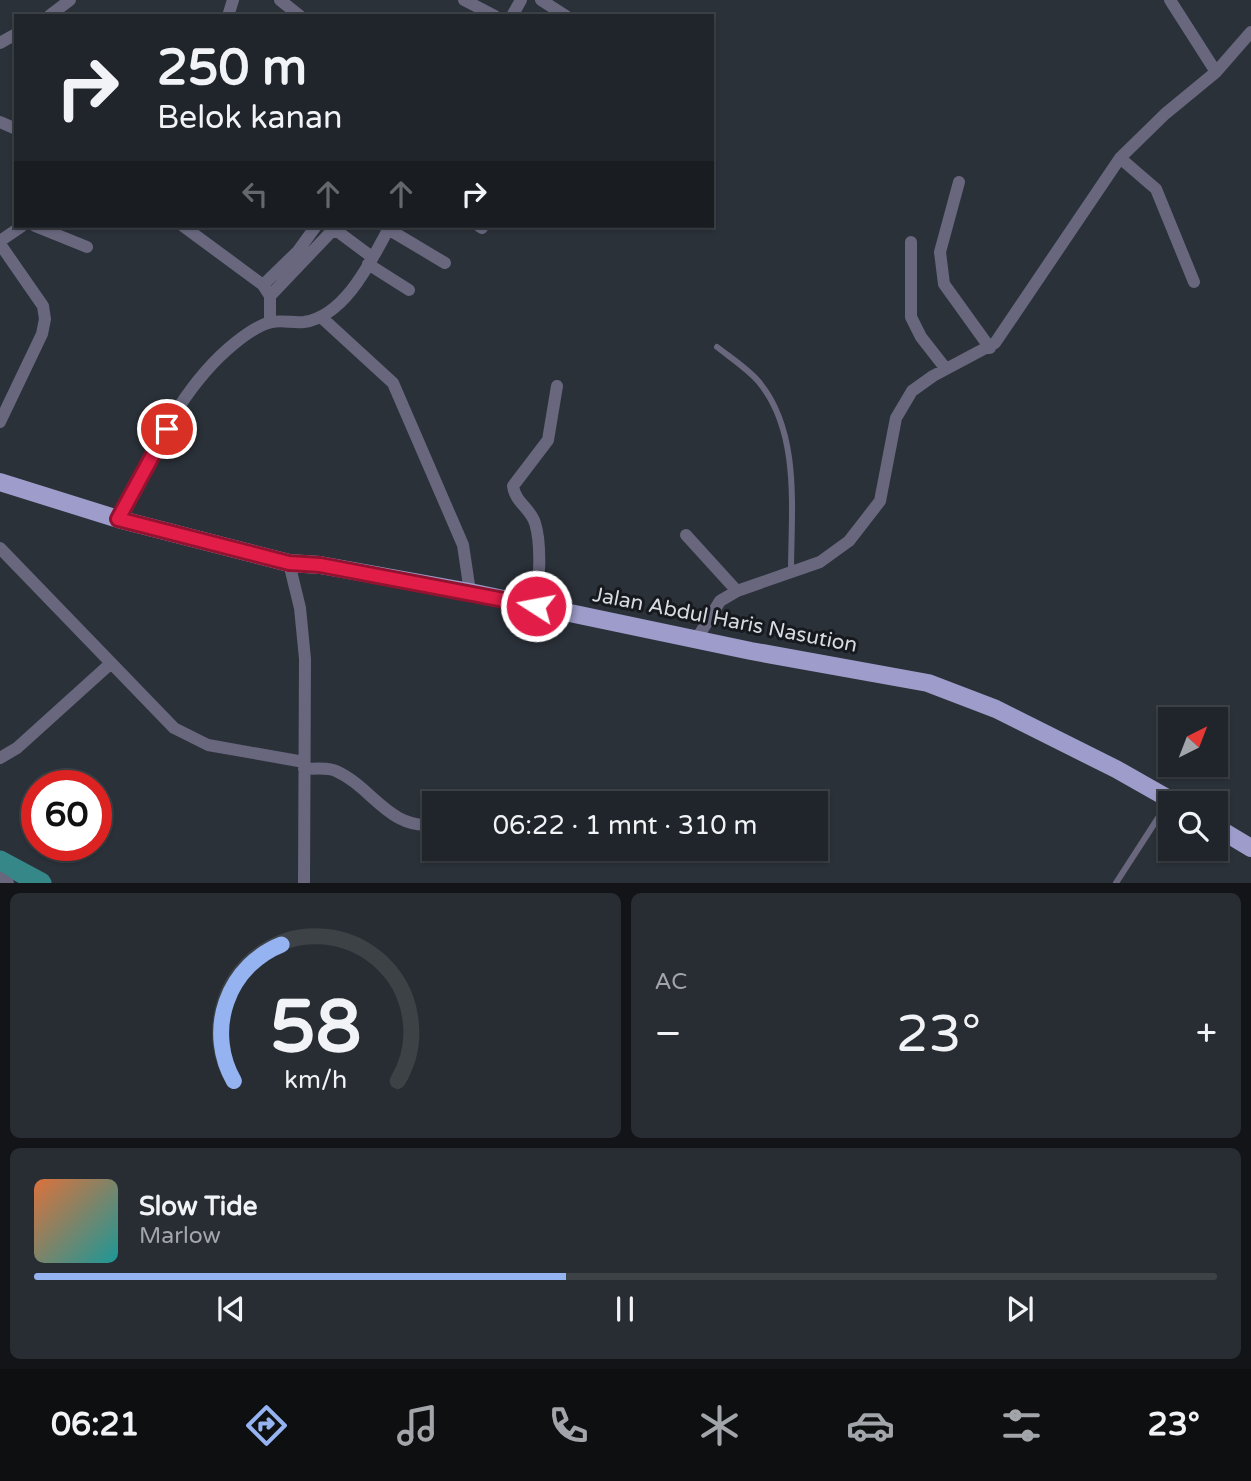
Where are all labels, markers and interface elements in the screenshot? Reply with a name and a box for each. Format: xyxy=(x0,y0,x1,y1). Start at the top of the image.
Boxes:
text: 250 m xyxy=(157,39,307,98)
icon: right xyxy=(42,42,133,133)
text: Belok kanan xyxy=(157,99,342,137)
icon: left xyxy=(236,175,274,213)
icon: ahead xyxy=(309,175,347,213)
icon: ahead xyxy=(382,175,420,213)
icon: right xyxy=(455,175,493,213)
pin xyxy=(137,399,197,459)
icon: arrive xyxy=(148,410,186,448)
position arrow xyxy=(499,569,573,643)
street label: Jalan Abdul Haris Nasution xyxy=(590,582,860,658)
north arrow xyxy=(1158,707,1228,777)
map controls xyxy=(1158,707,1228,861)
speed limit sign: 60 xyxy=(21,770,112,861)
button: search xyxy=(1158,791,1228,861)
text: 06:22 · 1 mnt · 310 m xyxy=(493,810,757,841)
text: AC xyxy=(655,968,687,996)
text: 58 xyxy=(270,985,361,1073)
text: 23° xyxy=(896,1003,981,1066)
text: − xyxy=(655,1011,682,1057)
text: + xyxy=(1196,1011,1217,1057)
text: km/h xyxy=(284,1065,347,1095)
text: Slow Tide xyxy=(139,1191,257,1222)
text: Marlow xyxy=(139,1222,221,1250)
icon: previous xyxy=(212,1290,250,1328)
icon: pause xyxy=(606,1290,644,1328)
icon: next xyxy=(1001,1290,1039,1328)
icon: directions xyxy=(242,1401,291,1450)
icon: music xyxy=(393,1401,442,1450)
icon: phone xyxy=(544,1401,593,1450)
icon: climate xyxy=(695,1401,744,1450)
icon: car xyxy=(846,1401,895,1450)
icon: filters xyxy=(997,1401,1046,1450)
text: 06:21 xyxy=(51,1406,140,1444)
text: 23° xyxy=(1148,1406,1200,1444)

